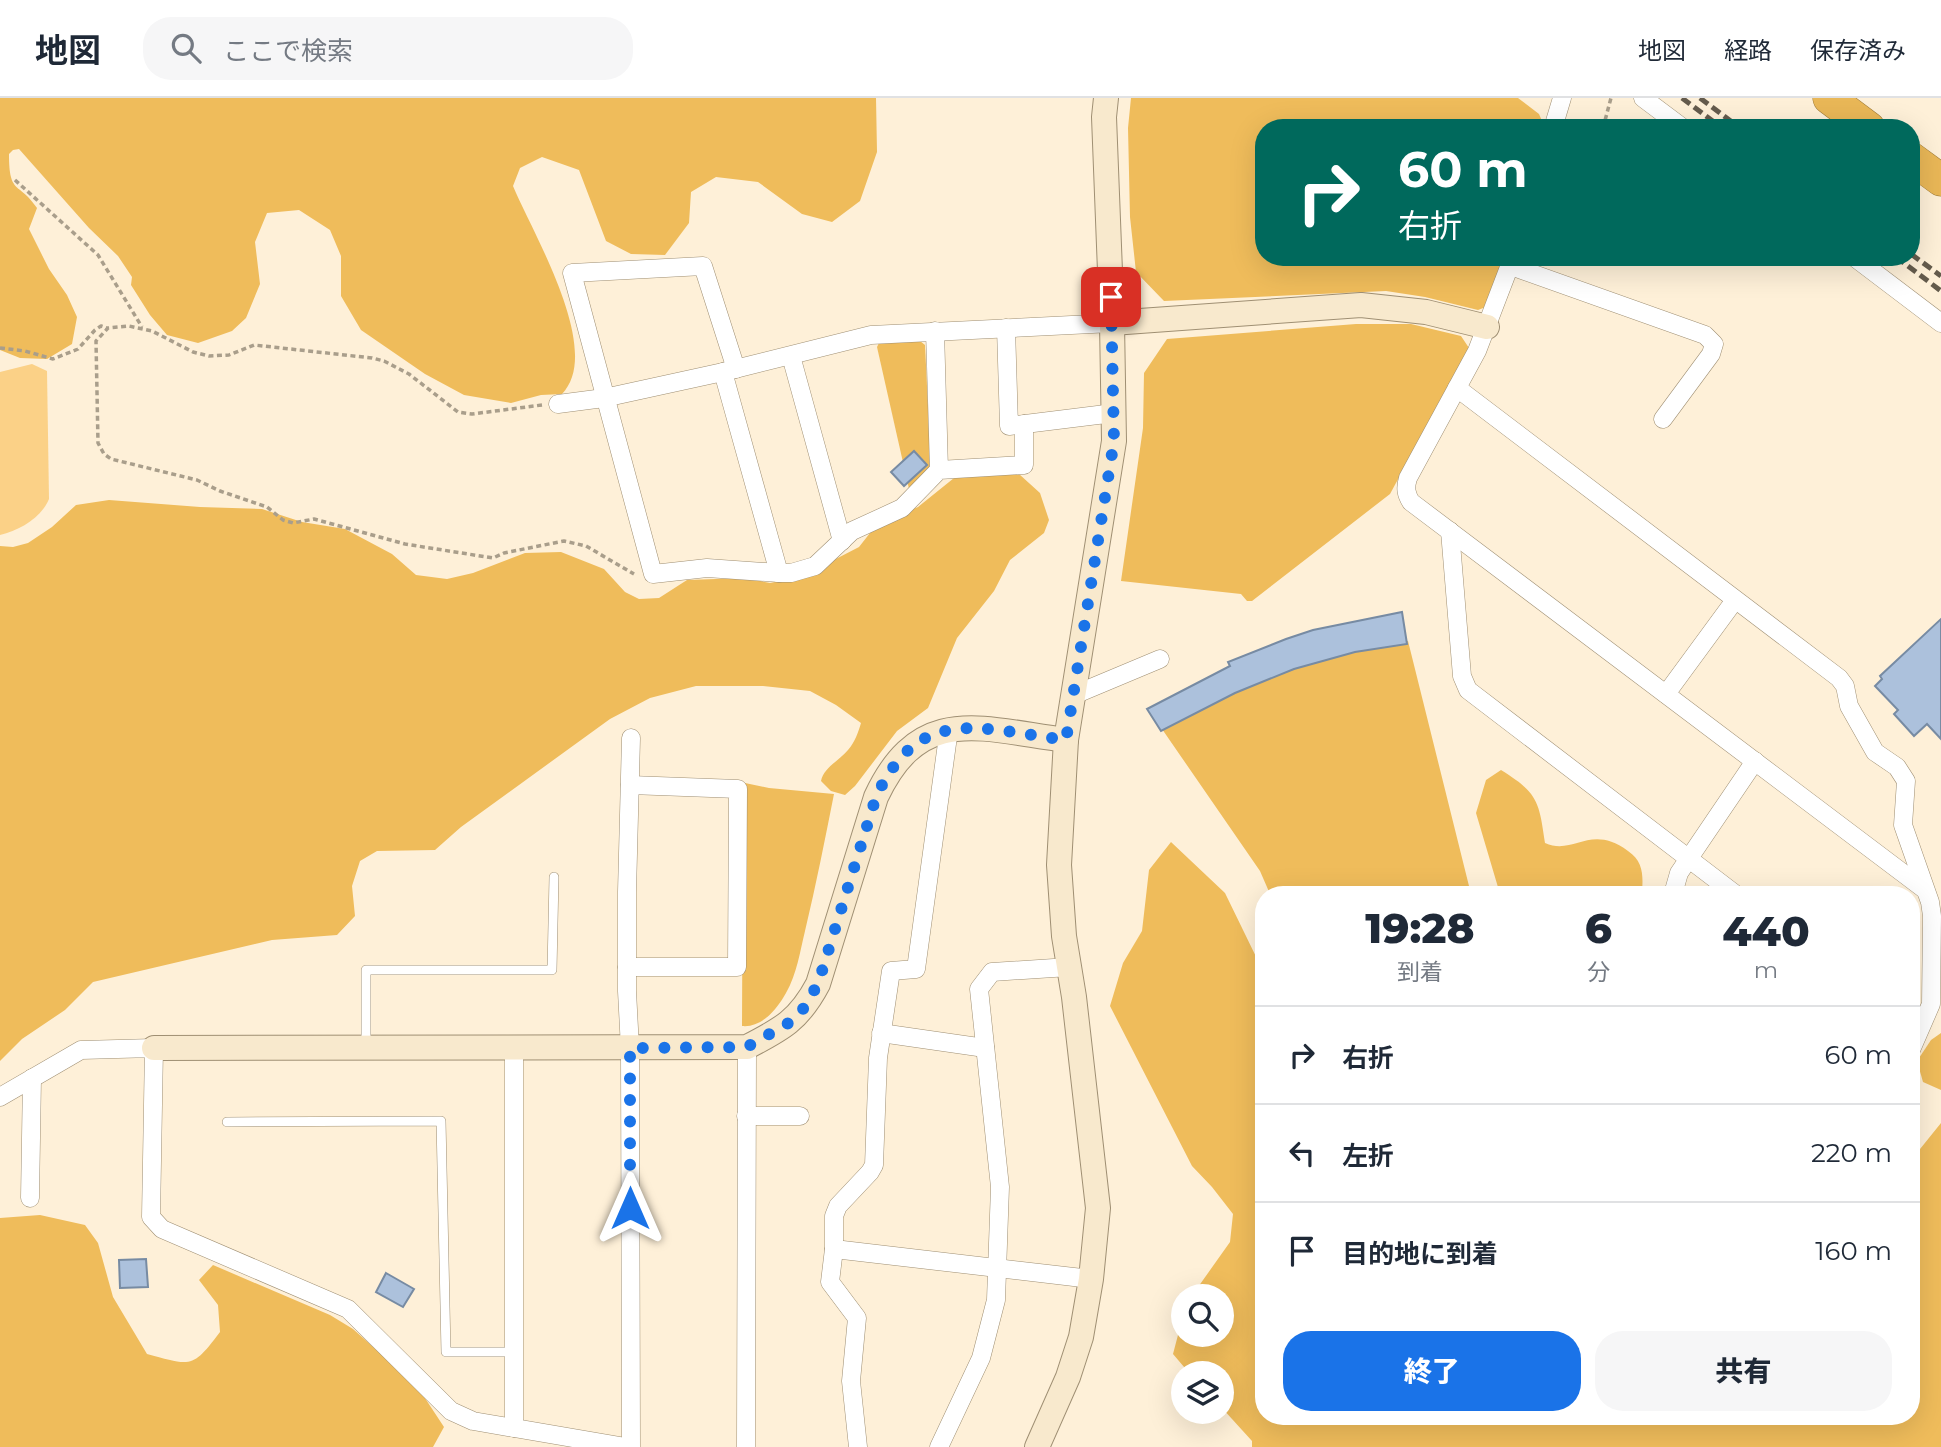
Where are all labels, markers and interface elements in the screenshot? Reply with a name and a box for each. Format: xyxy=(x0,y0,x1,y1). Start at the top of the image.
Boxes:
search box xyxy=(143,17,633,80)
icon: search xyxy=(167,29,205,67)
text: 地図 xyxy=(35,30,101,70)
text: ここで検索 xyxy=(223,35,353,67)
text: 地図 xyxy=(1638,36,1686,65)
text: 経路 xyxy=(1724,36,1772,65)
text: 保存済み xyxy=(1810,36,1906,65)
text: 60 m xyxy=(1398,140,1528,199)
icon: right xyxy=(1283,147,1374,238)
text: 右折 xyxy=(1398,206,1462,245)
pin xyxy=(1081,267,1141,327)
icon: arrive xyxy=(1092,278,1130,316)
text: 19:28 xyxy=(1365,902,1475,954)
text: 6 xyxy=(1585,902,1612,954)
text: 440 xyxy=(1722,905,1810,957)
text: m xyxy=(1754,956,1778,984)
text: 到着 xyxy=(1397,958,1443,986)
text: 分 xyxy=(1587,958,1610,986)
icon: right xyxy=(1283,1036,1321,1074)
text: 60 m xyxy=(1825,1039,1892,1071)
text: 右折 xyxy=(1342,1042,1394,1074)
icon: left xyxy=(1283,1134,1321,1172)
text: 220 m xyxy=(1811,1137,1892,1169)
text: 左折 xyxy=(1342,1140,1394,1172)
position arrow xyxy=(593,1171,667,1245)
icon: arrive xyxy=(1283,1232,1321,1270)
text: 160 m xyxy=(1815,1235,1892,1267)
text: 目的地に到着 xyxy=(1342,1238,1498,1270)
map controls xyxy=(1171,1284,1234,1424)
button: search xyxy=(1171,1284,1234,1347)
button: 終了 xyxy=(1283,1331,1581,1411)
button: 共有 xyxy=(1595,1331,1892,1411)
button: layers xyxy=(1171,1361,1234,1424)

